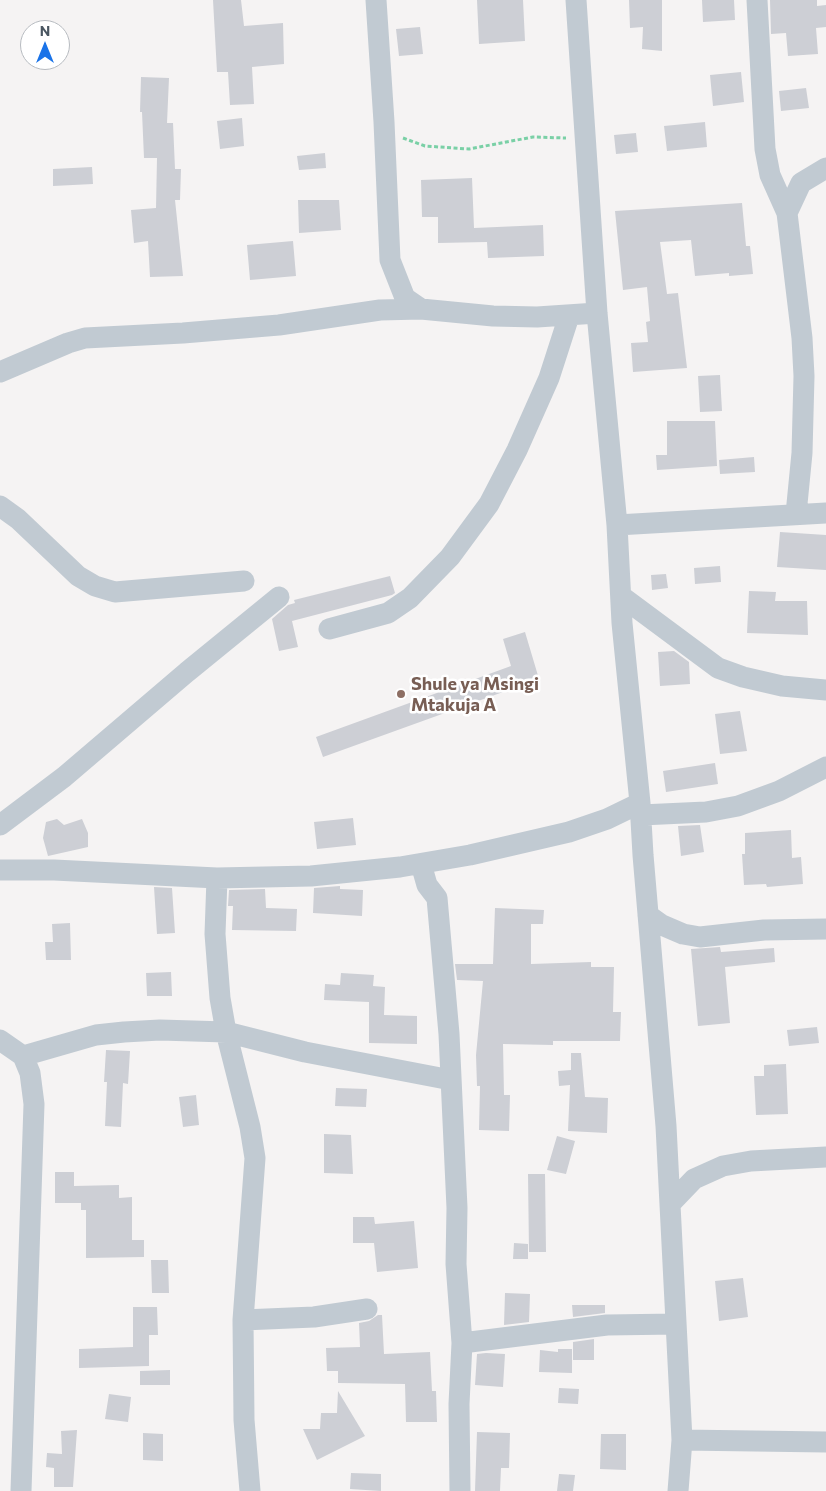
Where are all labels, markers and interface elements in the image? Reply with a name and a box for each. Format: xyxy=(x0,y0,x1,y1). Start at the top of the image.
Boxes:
north arrow xyxy=(20,20,70,70)
text: N xyxy=(40,22,50,39)
place label: Shule ya Msingi Mtakuja A xyxy=(411,673,539,716)
marker: Shule ya Msingi Mtakuja A xyxy=(395,688,407,700)

